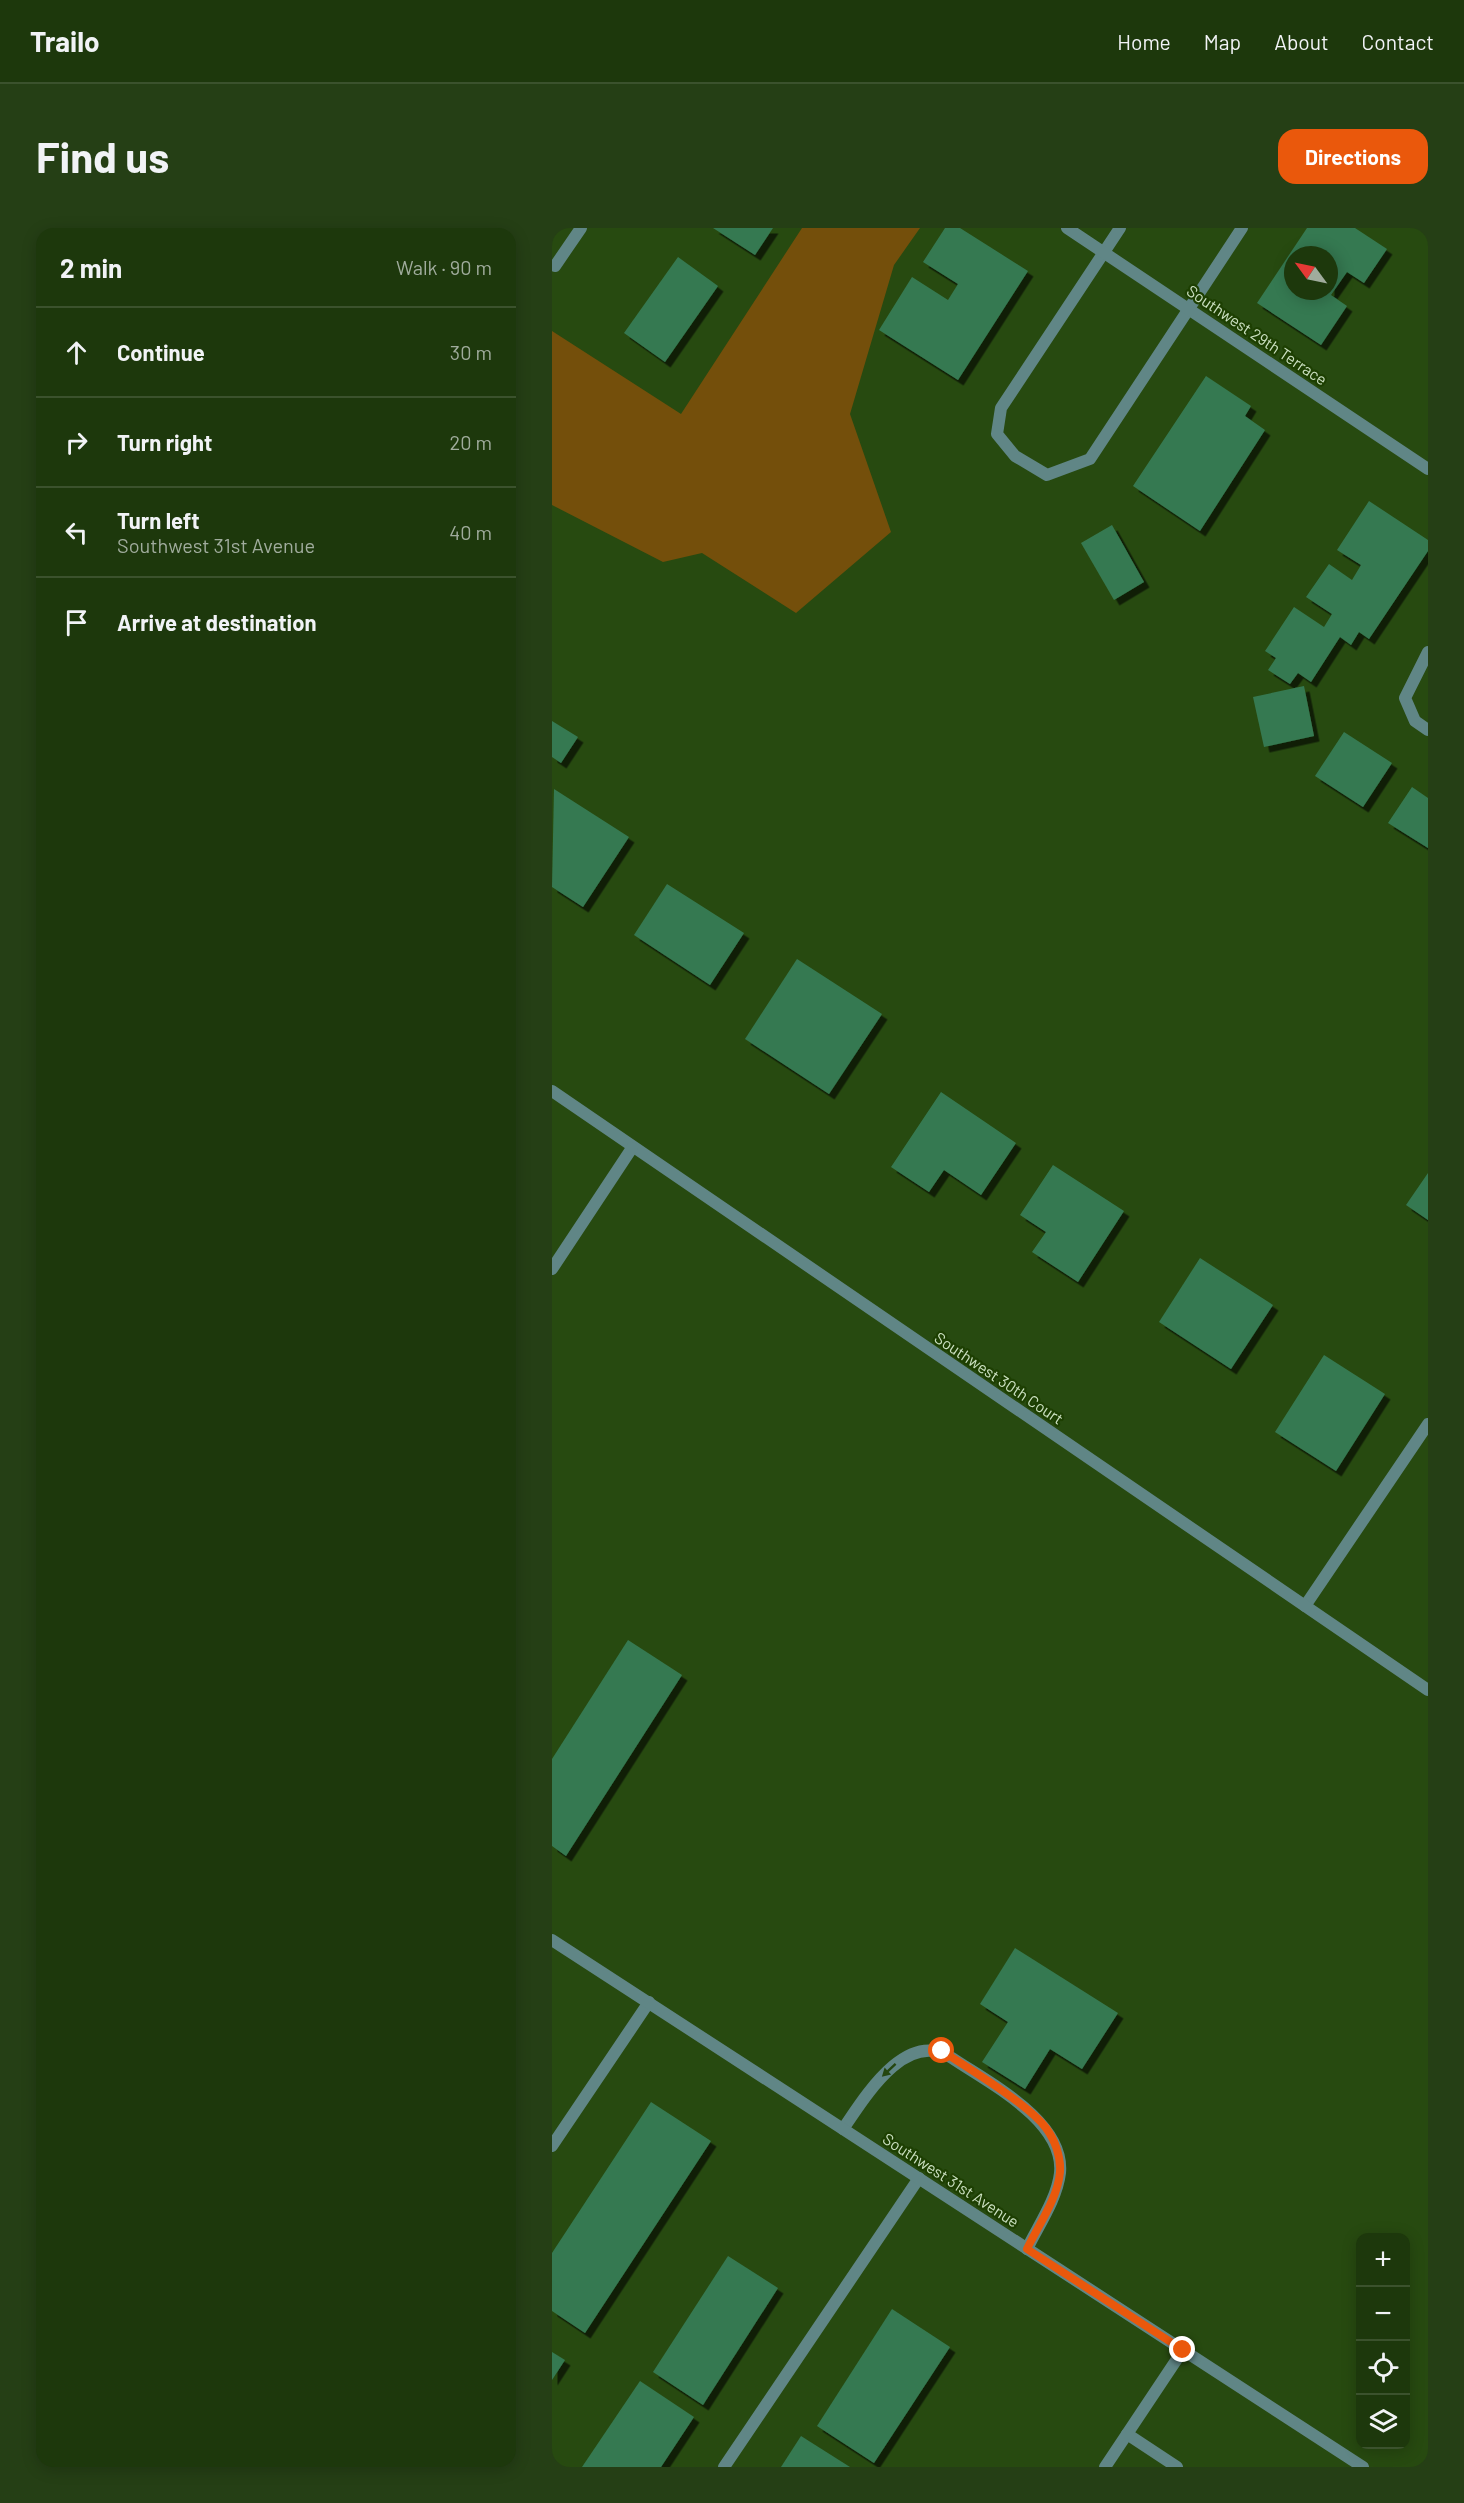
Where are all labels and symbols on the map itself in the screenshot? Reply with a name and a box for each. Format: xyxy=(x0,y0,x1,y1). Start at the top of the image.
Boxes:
north arrow xyxy=(1284,246,1338,300)
street label: Southwest 29th Terrace xyxy=(1184,281,1331,389)
street label: Southwest 30th Court xyxy=(931,1327,1067,1428)
route start xyxy=(928,2037,954,2063)
one-way arrow xyxy=(882,2063,896,2077)
street label: Southwest 31st Avenue xyxy=(880,2128,1023,2231)
route end xyxy=(1169,2336,1195,2362)

